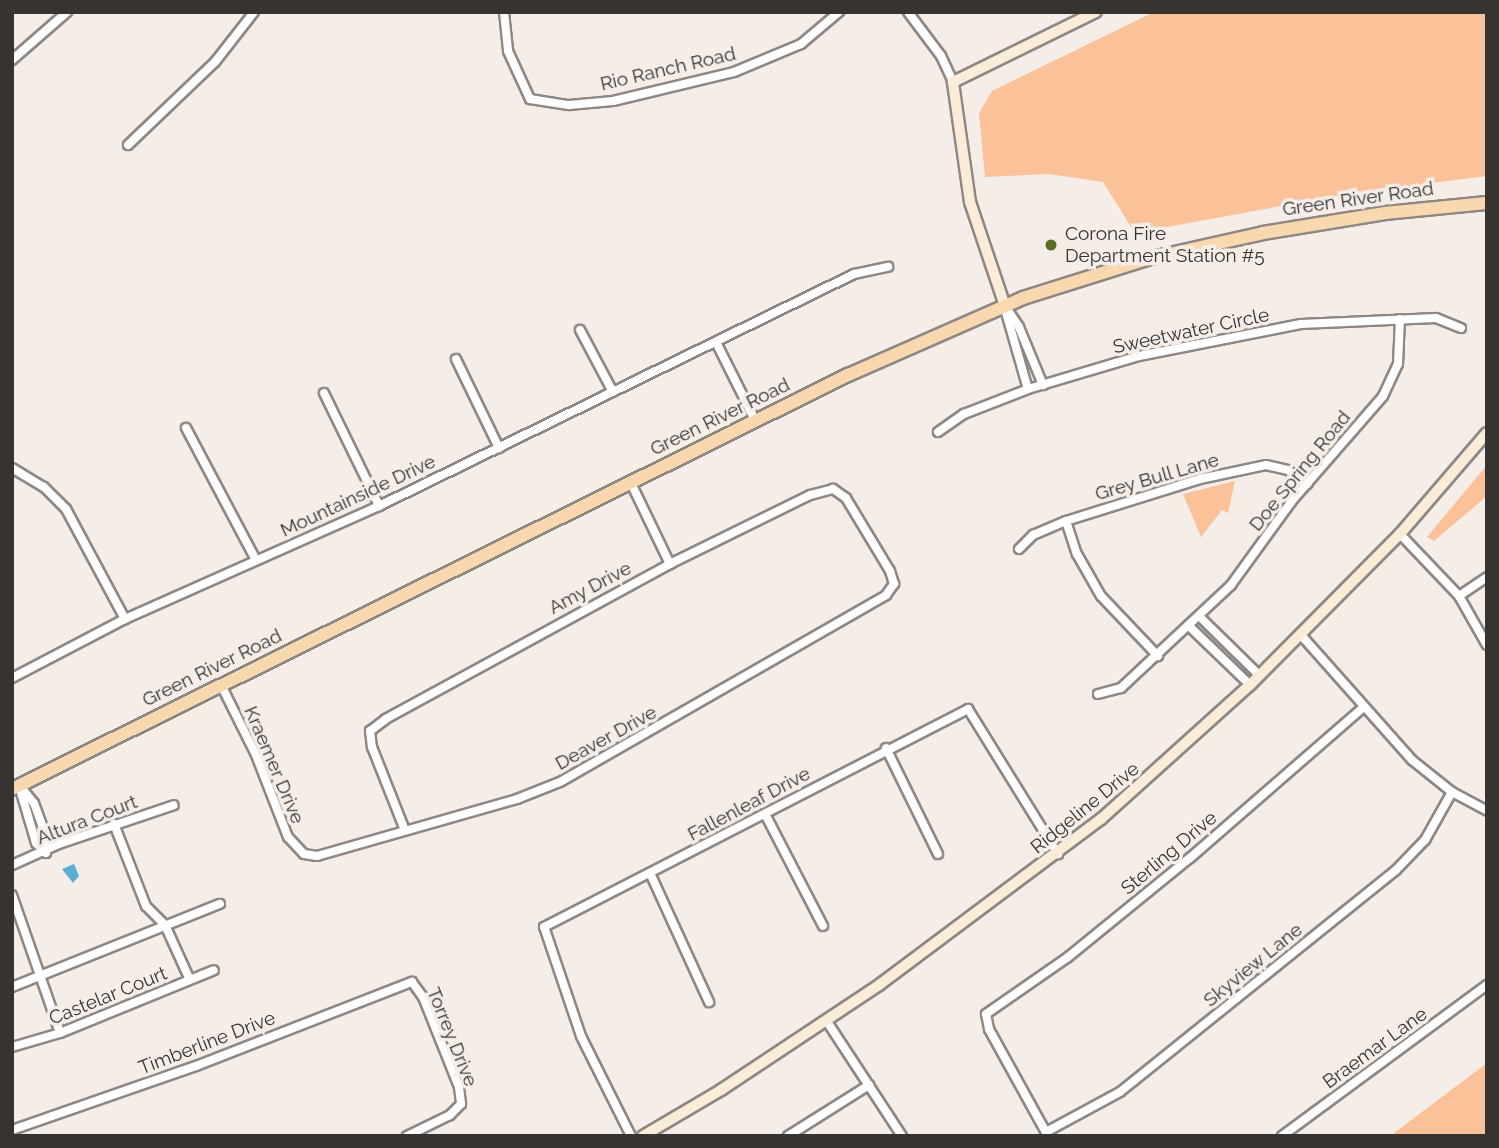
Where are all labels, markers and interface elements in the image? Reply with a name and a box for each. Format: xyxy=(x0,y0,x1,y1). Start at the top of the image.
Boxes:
street label: Rio Ranch Road xyxy=(598,42,738,96)
street label: Green River Road xyxy=(1281,177,1435,221)
place label: Corona Fire Department Station #5 xyxy=(1065,223,1265,267)
marker: Corona Fire Department Station #5 xyxy=(1043,237,1059,253)
street label: Sweetwater Circle xyxy=(1111,303,1271,359)
street label: Green River Road xyxy=(646,373,794,461)
street label: Doe Spring Road xyxy=(1245,406,1355,536)
street label: Grey Bull Lane xyxy=(1092,448,1222,506)
street label: Mountainside Drive xyxy=(277,450,439,542)
street label: Amy Drive xyxy=(545,557,635,619)
street label: Green River Road xyxy=(138,624,286,712)
street label: Deaver Drive xyxy=(551,701,661,775)
street label: Kraemer Drive xyxy=(239,703,309,827)
street label: Ridgeline Drive xyxy=(1026,757,1144,859)
street label: Fallenleaf Drive xyxy=(684,762,814,846)
street label: Altura Court xyxy=(33,790,141,850)
street label: Sterling Drive xyxy=(1117,806,1221,900)
street label: Skyview Lane xyxy=(1199,918,1307,1012)
street label: Castelar Court xyxy=(45,962,171,1030)
street label: Torrey Drive xyxy=(422,984,482,1090)
street label: Braemar Lane xyxy=(1318,1002,1432,1094)
street label: Timberline Drive xyxy=(135,1006,279,1080)

